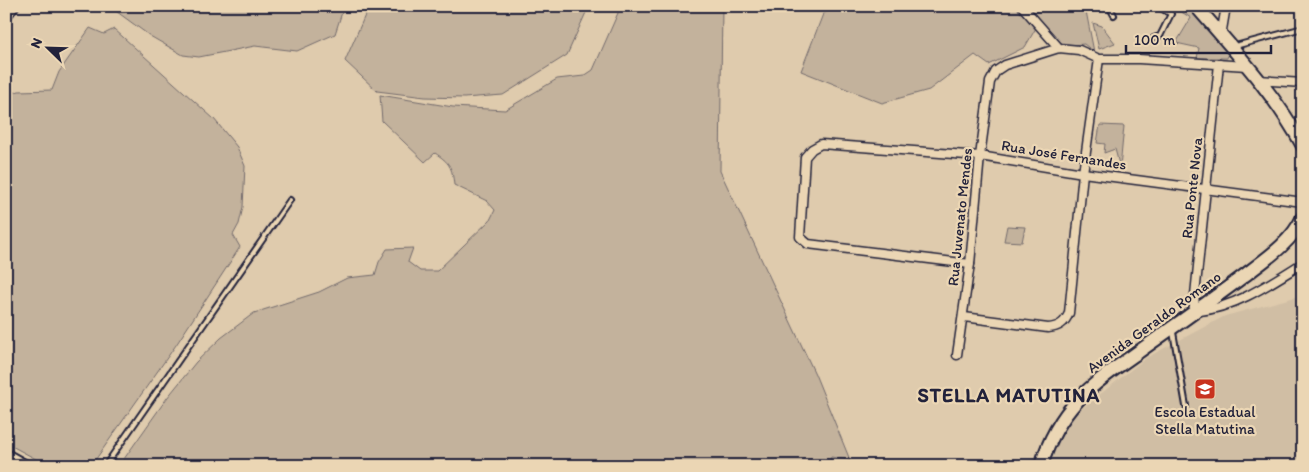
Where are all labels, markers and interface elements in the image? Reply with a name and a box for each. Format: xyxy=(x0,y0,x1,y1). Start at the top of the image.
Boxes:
north arrow xyxy=(22,22,72,72)
scale bar xyxy=(1126,22,1272,54)
text: 100 m xyxy=(1134,31,1176,49)
text: N xyxy=(27,35,46,51)
street label: Rua José Fernandes xyxy=(1000,136,1128,174)
street label: Rua Ponte Nova xyxy=(1178,136,1206,239)
street label: Rua Juvenato Mendes xyxy=(944,147,976,287)
street label: Avenida Geraldo Romano xyxy=(1084,267,1224,377)
school or university icon: Escola Estadual Stella Matutina xyxy=(1193,377,1217,401)
district label: STELLA MATUTINA xyxy=(918,383,1100,407)
place label: Escola Estadual Stella Matutina xyxy=(1155,403,1256,438)

